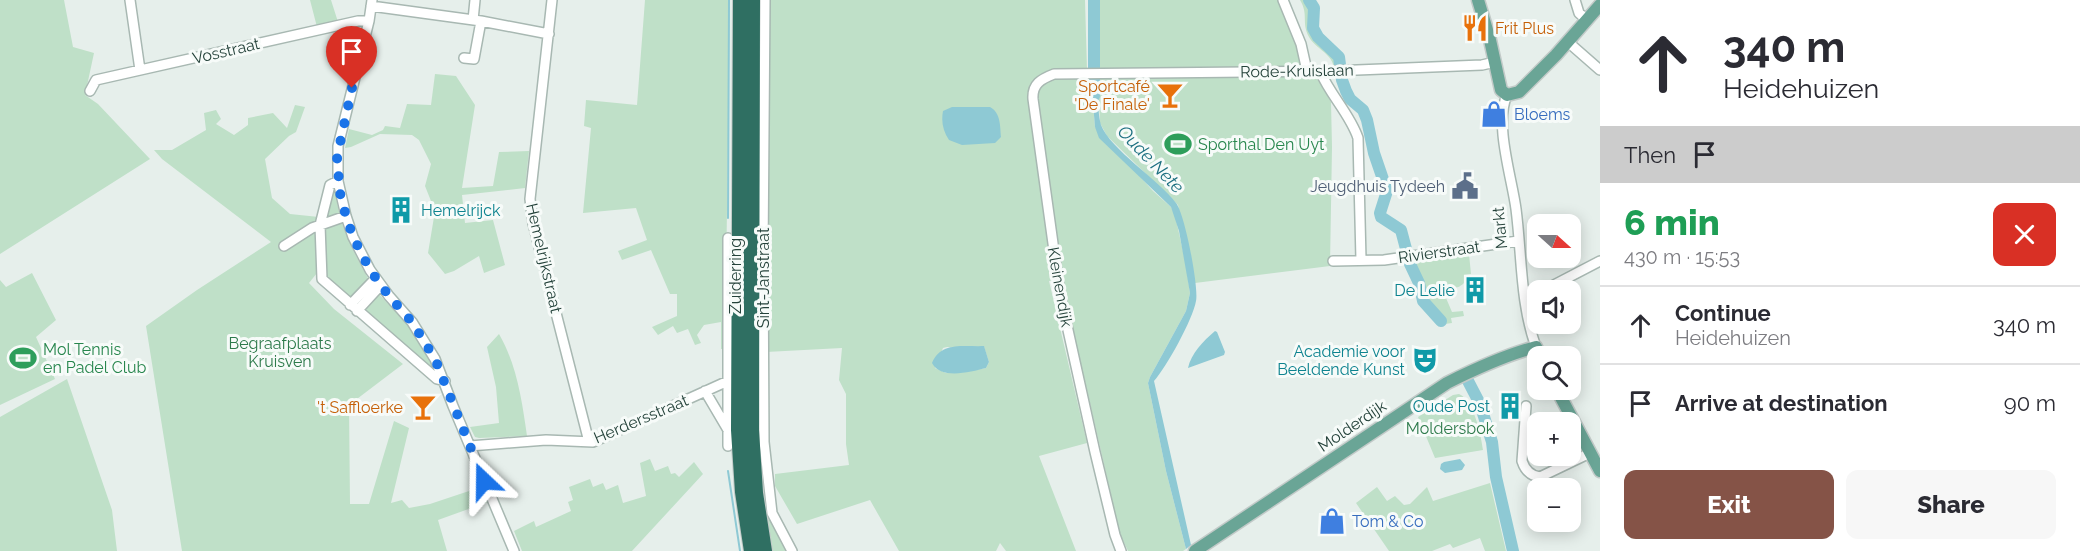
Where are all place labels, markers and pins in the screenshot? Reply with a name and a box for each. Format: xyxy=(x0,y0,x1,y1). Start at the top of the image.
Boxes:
restaurant icon: Frit Plus xyxy=(1460,13,1490,43)
place label: Frit Plus xyxy=(1495,19,1554,38)
pin xyxy=(326,26,377,88)
place label: Sportcafé 'De Finale' xyxy=(1074,77,1150,114)
bar icon: Sportcafé 'De Finale' xyxy=(1155,80,1185,110)
shop icon: Bloems xyxy=(1479,99,1509,129)
place label: Bloems xyxy=(1514,105,1571,124)
sports icon: Sporthal Den Uyt xyxy=(1163,129,1193,159)
place label: Sporthal Den Uyt xyxy=(1198,135,1325,154)
public building icon: Jeugdhuis Tydeeh xyxy=(1450,171,1480,201)
place label: Jeugdhuis Tydeeh xyxy=(1310,177,1445,196)
building icon: Hemelrijck xyxy=(386,195,416,225)
place label: Hemelrijck xyxy=(421,201,501,220)
building icon: De Lelie xyxy=(1460,275,1490,305)
place label: De Lelie xyxy=(1394,281,1455,300)
place label: Mol Tennis en Padel Club xyxy=(43,340,147,377)
place label: Academie voor Beeldende Kunst xyxy=(1277,342,1406,379)
sports icon: Mol Tennis en Padel Club xyxy=(8,343,38,373)
theatre icon: Academie voor Beeldende Kunst xyxy=(1410,345,1440,375)
building icon: Oude Post xyxy=(1495,391,1525,421)
bar icon: 't Saffloerke xyxy=(408,392,438,422)
place label: Oude Post xyxy=(1413,397,1491,416)
place label: 't Saffloerke xyxy=(317,398,403,417)
shop icon: Tom & Co xyxy=(1317,506,1347,536)
place label: Tom & Co xyxy=(1352,512,1424,531)

